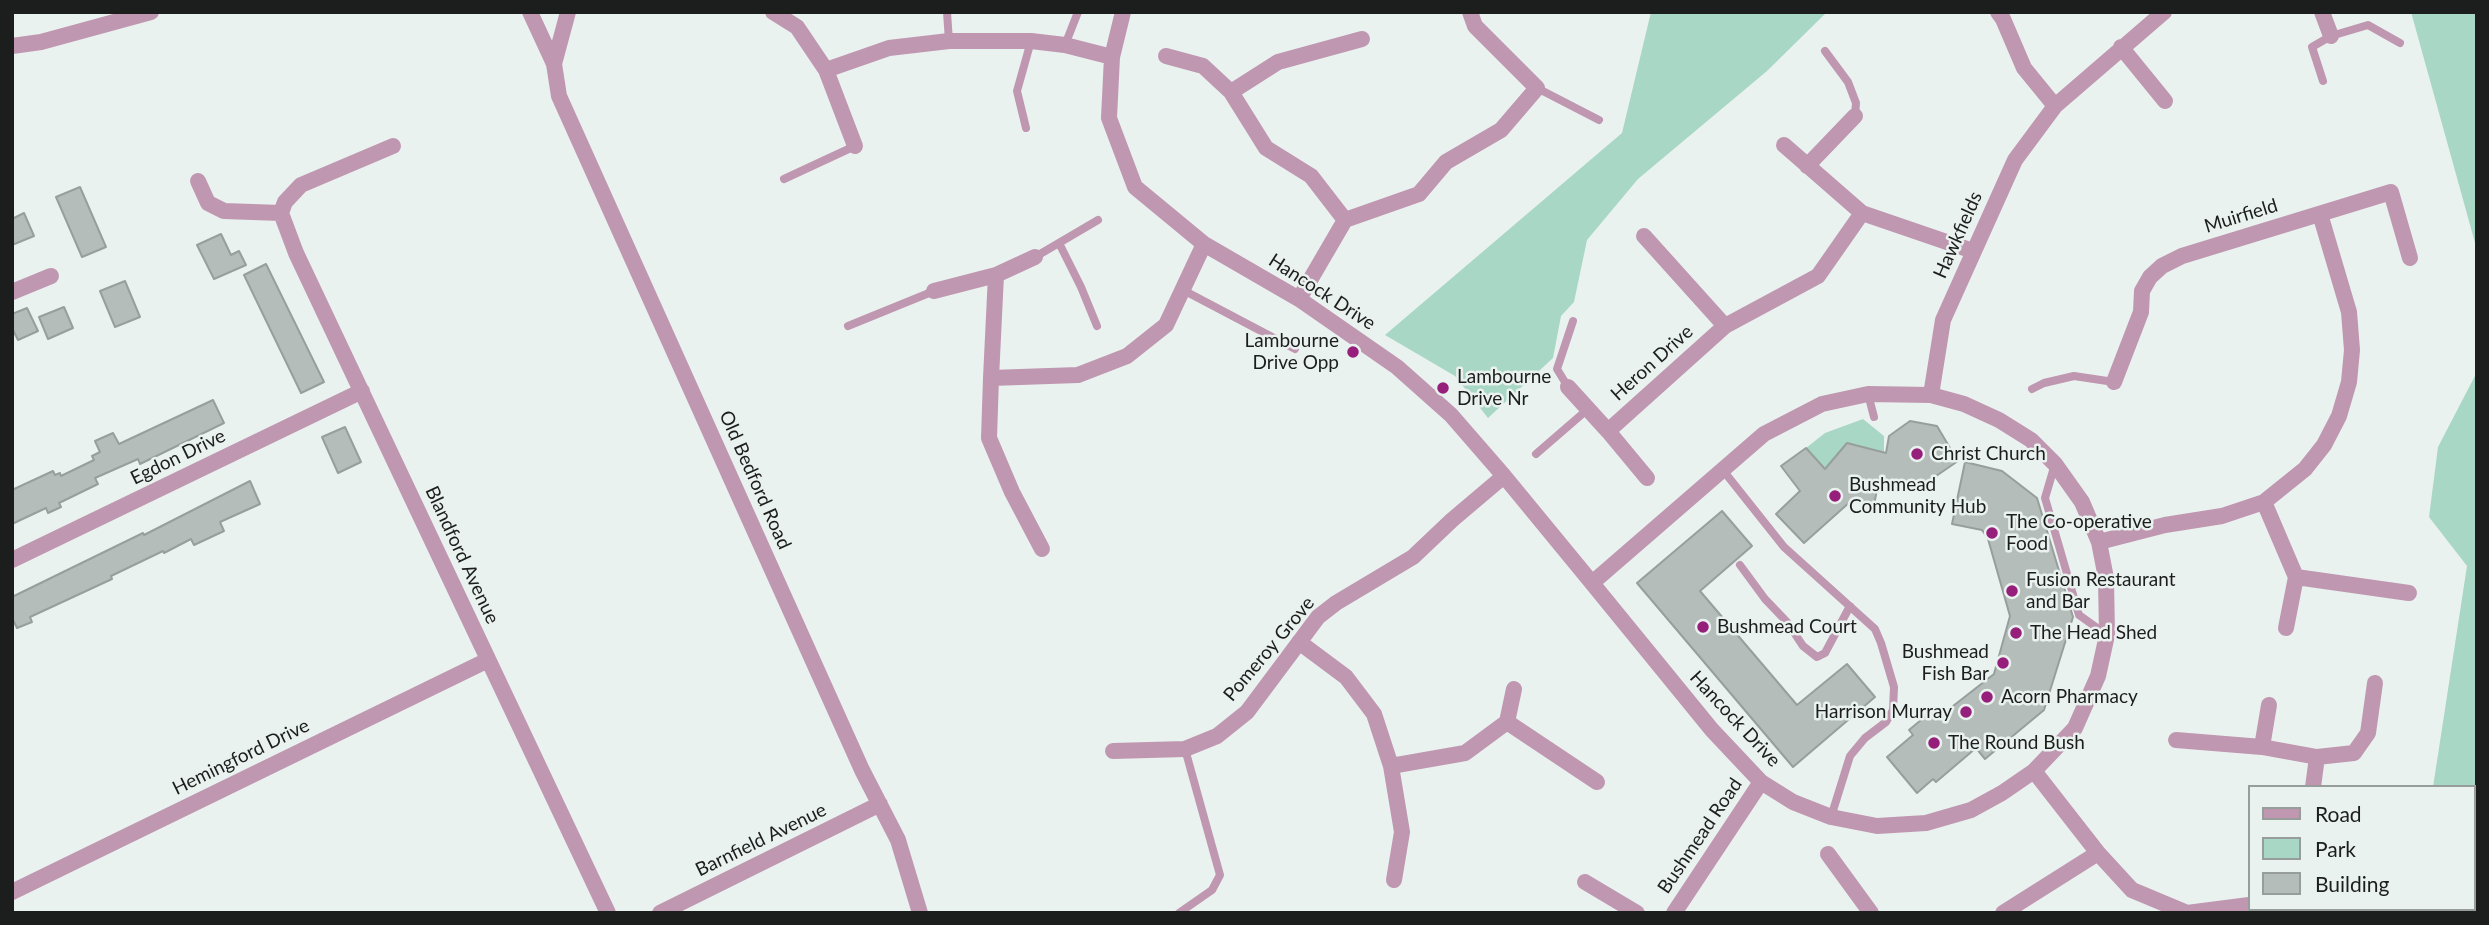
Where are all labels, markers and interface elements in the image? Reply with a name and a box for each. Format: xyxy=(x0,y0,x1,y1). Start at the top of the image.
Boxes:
street label: Hawkfields xyxy=(1929,188,1987,282)
street label: Muirfield xyxy=(2202,194,2280,238)
street label: Hancock Drive xyxy=(1264,249,1380,335)
street label: Heron Drive xyxy=(1606,320,1698,406)
place label: Lambourne Drive Opp xyxy=(1245,330,1339,374)
marker: Lambourne Drive Opp xyxy=(1345,344,1361,360)
place label: Lambourne Drive Nr xyxy=(1457,366,1551,410)
marker: Lambourne Drive Nr xyxy=(1435,380,1451,396)
street label: Old Bedford Road xyxy=(714,407,796,553)
street label: Egdon Drive xyxy=(127,424,229,490)
place label: Christ Church xyxy=(1931,443,2046,465)
marker: Christ Church xyxy=(1909,446,1925,462)
place label: Bushmead Community Hub xyxy=(1849,474,1986,518)
street label: Blandford Avenue xyxy=(420,483,504,627)
marker: Bushmead Community Hub xyxy=(1827,488,1843,504)
place label: The Co-operative Food xyxy=(2006,511,2152,555)
marker: The Co-operative Food xyxy=(1984,525,2000,541)
place label: Fusion Restaurant and Bar xyxy=(2026,569,2176,613)
marker: Fusion Restaurant and Bar xyxy=(2004,583,2020,599)
street label: Pomeroy Grove xyxy=(1219,592,1319,706)
place label: Bushmead Court xyxy=(1717,616,1857,638)
marker: Bushmead Court xyxy=(1695,619,1711,635)
place label: The Head Shed xyxy=(2030,622,2157,644)
marker: The Head Shed xyxy=(2008,625,2024,641)
place label: Bushmead Fish Bar xyxy=(1902,641,1989,685)
marker: Bushmead Fish Bar xyxy=(1995,655,2011,671)
street label: Hancock Drive xyxy=(1685,666,1785,772)
place label: Acorn Pharmacy xyxy=(2001,686,2138,708)
marker: Acorn Pharmacy xyxy=(1979,689,1995,705)
place label: Harrison Murray xyxy=(1815,701,1952,723)
marker: Harrison Murray xyxy=(1958,704,1974,720)
street label: Hemingford Drive xyxy=(169,714,313,800)
place label: The Round Bush xyxy=(1948,732,2085,754)
marker: The Round Bush xyxy=(1926,735,1942,751)
street label: Bushmead Road xyxy=(1653,774,1747,898)
legend xyxy=(2248,785,2475,911)
street label: Barnfield Avenue xyxy=(692,798,830,882)
text: Road xyxy=(2315,801,2362,826)
text: Park xyxy=(2315,836,2356,861)
text: Building xyxy=(2315,871,2390,896)

